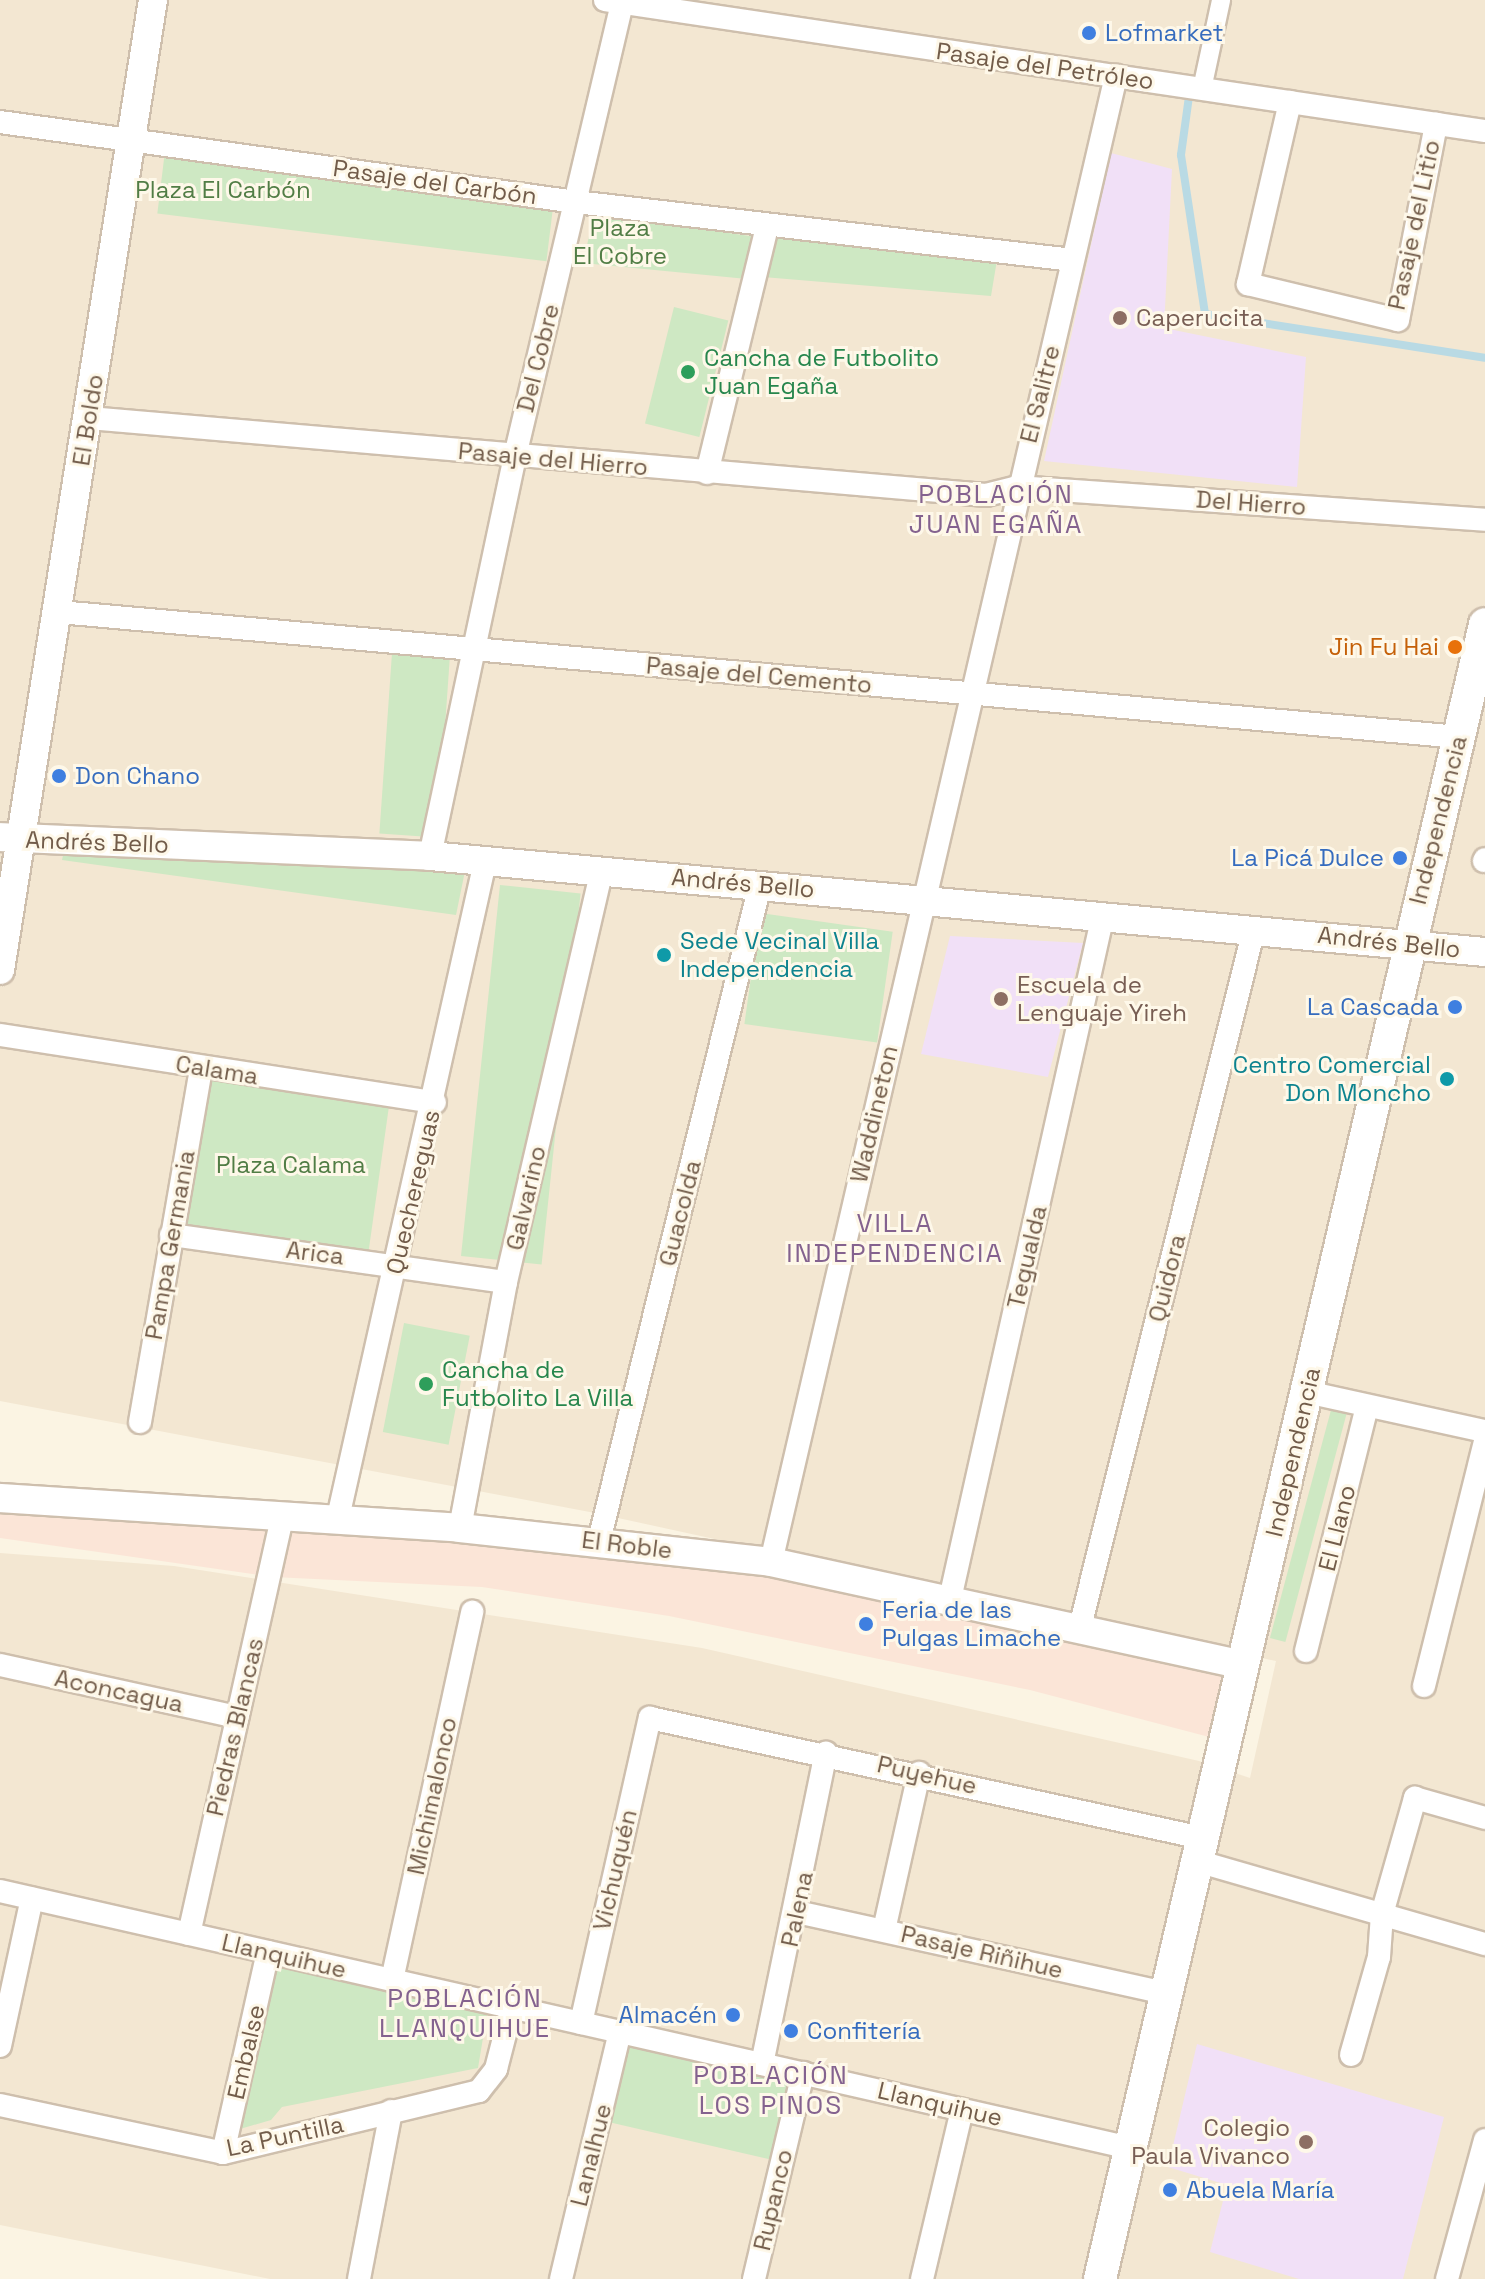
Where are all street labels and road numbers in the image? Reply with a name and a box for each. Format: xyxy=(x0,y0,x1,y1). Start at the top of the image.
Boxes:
street label: Pasaje del Petróleo xyxy=(934,36,1156,96)
street label: Pasaje del Litio xyxy=(1382,137,1446,313)
street label: Pasaje del Carbón xyxy=(331,153,539,211)
street label: Del Cobre xyxy=(511,301,565,415)
street label: El Salitre xyxy=(1014,342,1066,446)
street label: El Boldo xyxy=(67,372,109,468)
street label: Pasaje del Hierro xyxy=(457,436,649,482)
street label: Del Hierro xyxy=(1195,485,1307,521)
street label: Pasaje del Cemento xyxy=(645,651,873,699)
street label: Independencia xyxy=(1403,733,1473,907)
street label: Andrés Bello xyxy=(25,825,169,859)
street label: Andrés Bello xyxy=(670,862,816,904)
street label: Andrés Bello xyxy=(1316,920,1462,964)
street label: Waddineton xyxy=(844,1043,904,1185)
street label: Calama xyxy=(174,1049,260,1091)
street label: Quechereguas xyxy=(380,1107,446,1277)
street label: Galvarino xyxy=(500,1143,552,1253)
street label: Pampa Germania xyxy=(139,1148,201,1342)
street label: Guacolda xyxy=(653,1157,707,1269)
street label: Tegualda xyxy=(1001,1203,1053,1311)
street label: Quidora xyxy=(1142,1231,1192,1325)
street label: Arica xyxy=(284,1235,346,1271)
street label: Independencia xyxy=(1260,1364,1326,1540)
street label: El Llano xyxy=(1312,1482,1362,1574)
street label: El Roble xyxy=(580,1525,674,1565)
street label: Piedras Blancas xyxy=(200,1635,270,1819)
street label: Aconcagua xyxy=(52,1663,186,1719)
street label: Michimalonco xyxy=(401,1714,463,1878)
street label: Puyehue xyxy=(874,1750,980,1800)
street label: Vichuquén xyxy=(587,1807,643,1933)
street label: Palena xyxy=(775,1869,819,1949)
street label: Pasaje Riñihue xyxy=(898,1919,1066,1985)
street label: Llanquihue xyxy=(219,1928,349,1984)
street label: Embalse xyxy=(221,2002,271,2102)
street label: Llanquihue xyxy=(875,2076,1005,2132)
street label: Lanalhue xyxy=(564,2101,618,2209)
street label: La Puntilla xyxy=(224,2110,346,2162)
street label: Rupanco xyxy=(747,2147,799,2253)

